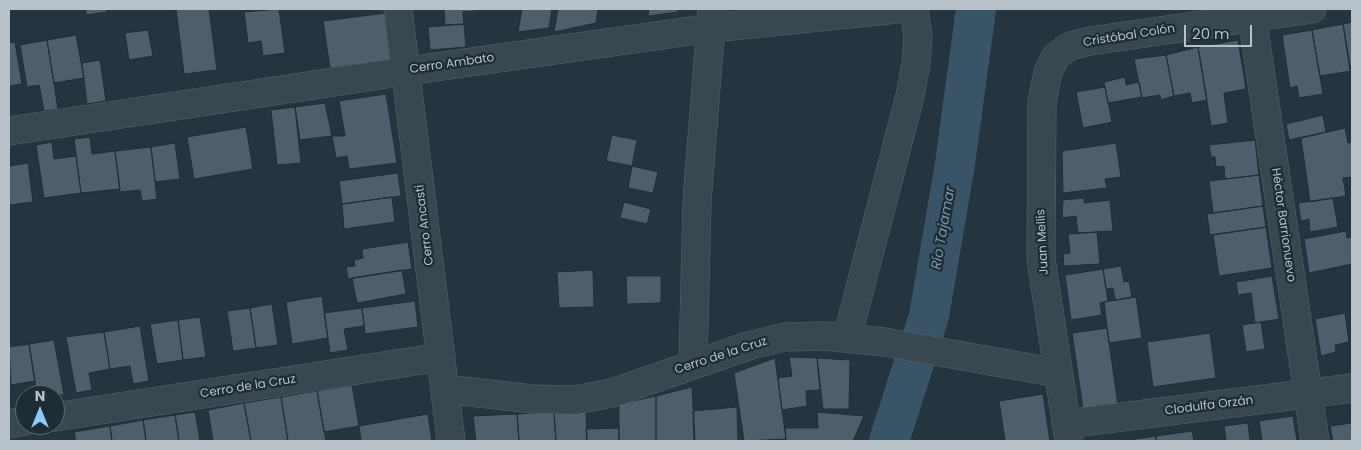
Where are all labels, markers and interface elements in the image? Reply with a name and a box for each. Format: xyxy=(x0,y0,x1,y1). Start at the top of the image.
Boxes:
scale bar xyxy=(1186,15,1254,47)
street label: Cristóbal Colón xyxy=(1082,22,1176,50)
text: 20 m xyxy=(1192,23,1230,44)
street label: Cerro Ambato xyxy=(409,51,495,77)
street label: Héctor Barrionuevo xyxy=(1268,167,1298,283)
street label: Cerro Ancasti xyxy=(413,184,437,266)
water label: Río Tajamar xyxy=(928,185,960,271)
street label: Juan Mellis xyxy=(1034,209,1052,275)
street label: Cerro de la Cruz xyxy=(673,334,769,378)
street label: Cerro de la Cruz xyxy=(199,372,297,402)
north arrow xyxy=(15,385,65,435)
text: N xyxy=(35,386,45,406)
street label: Clodulfa Orzán xyxy=(1164,393,1254,419)

